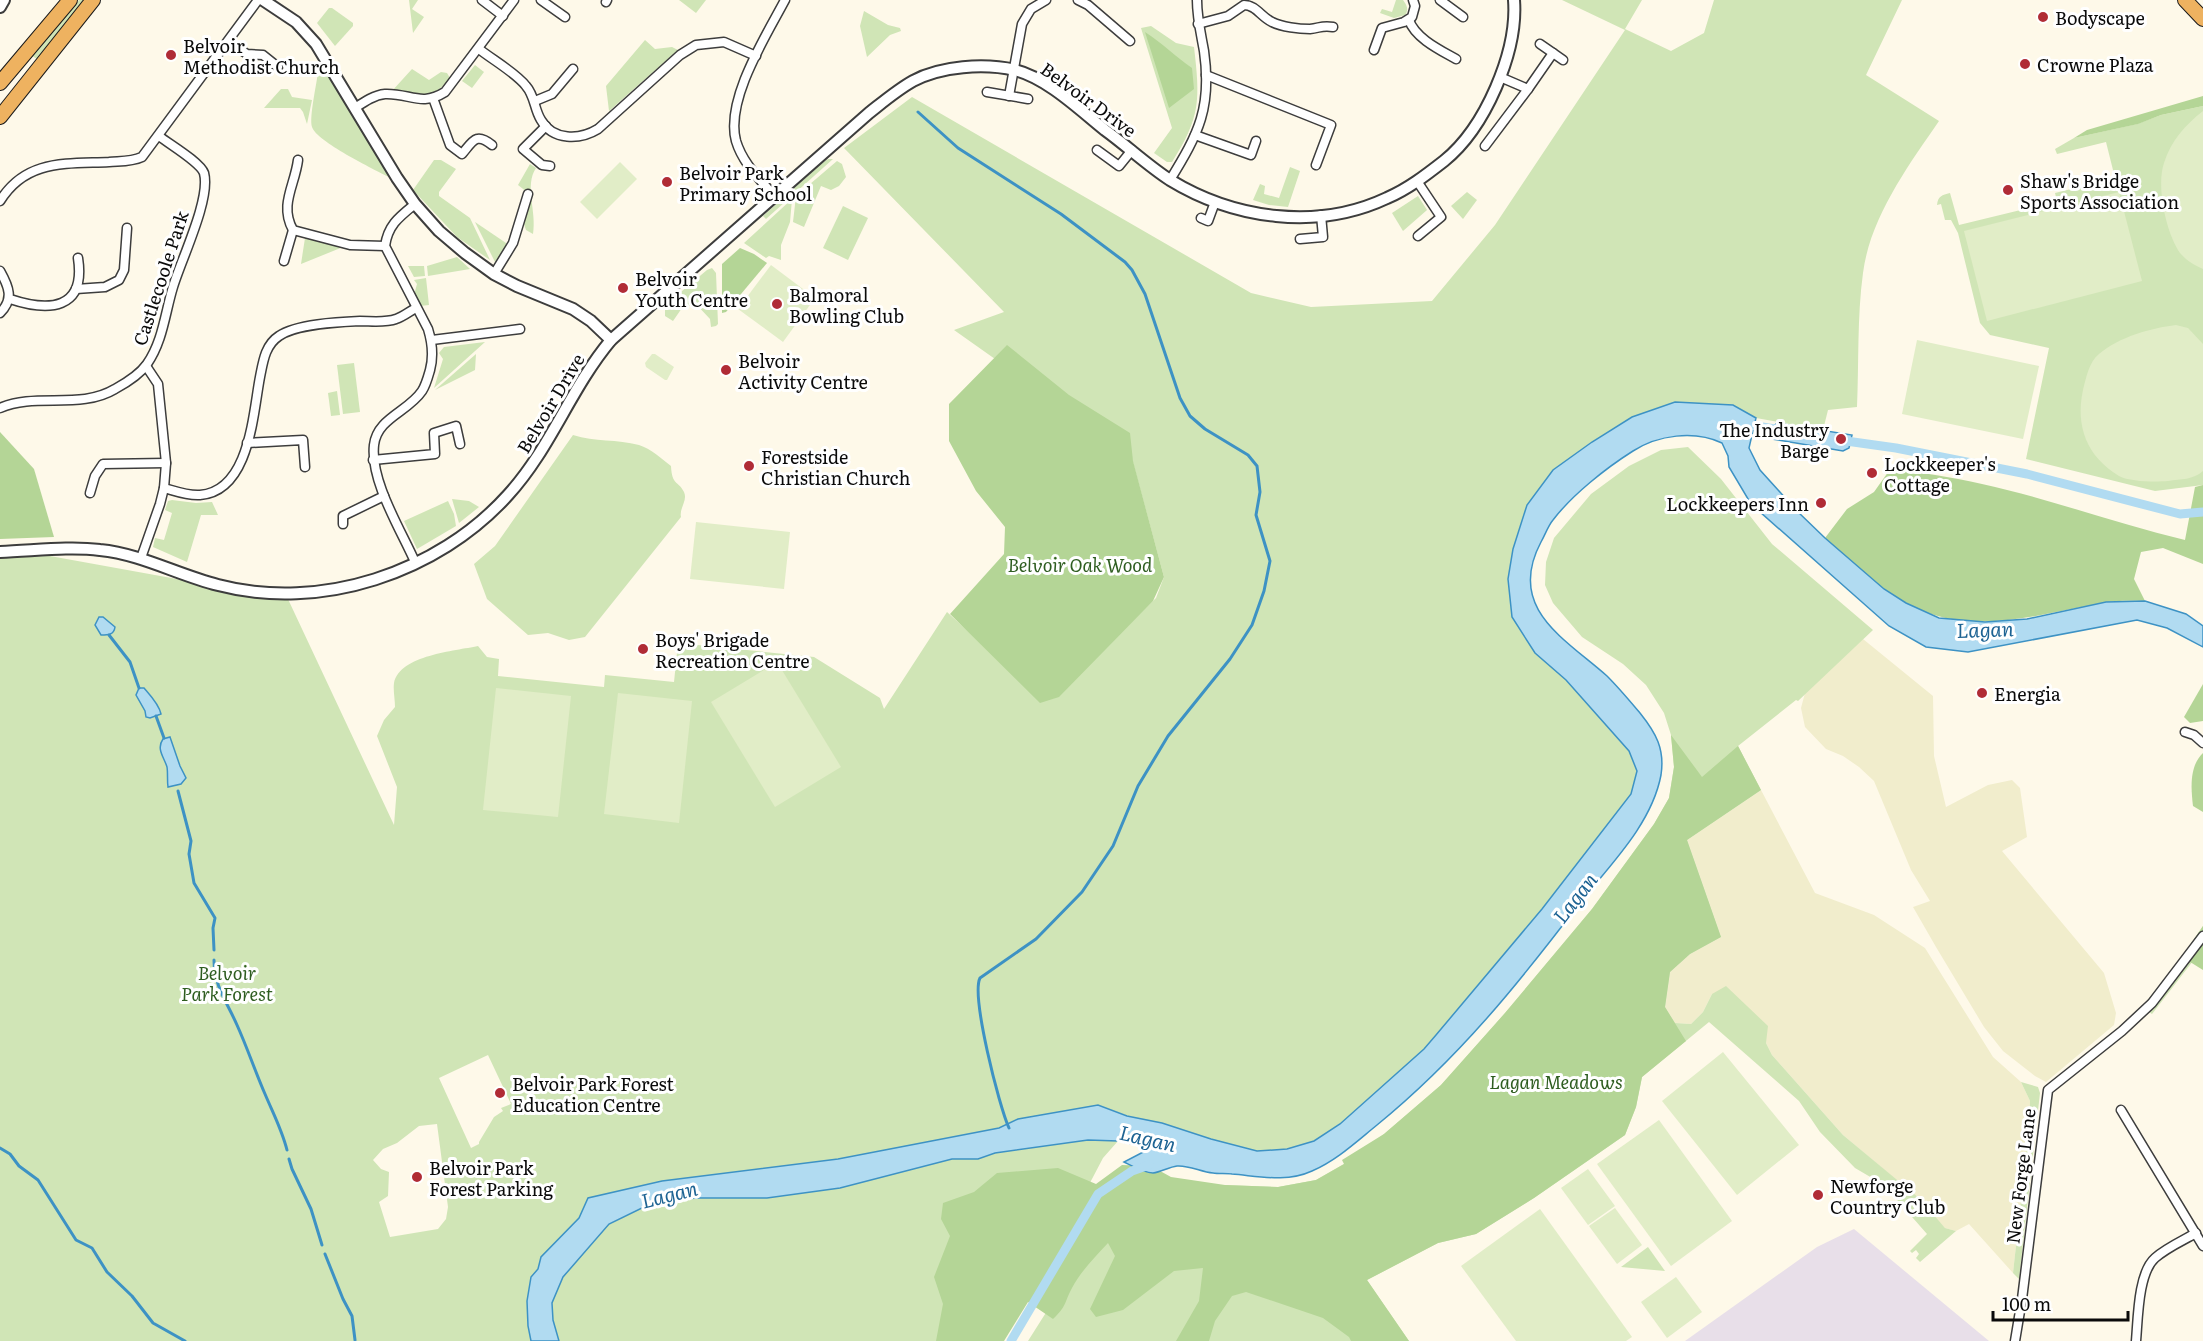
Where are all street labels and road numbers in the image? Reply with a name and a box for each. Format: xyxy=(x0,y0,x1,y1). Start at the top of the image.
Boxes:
street label: Belvoir Drive xyxy=(1036,55,1142,143)
street label: Castlecoole Park xyxy=(125,206,195,349)
street label: Belvoir Drive xyxy=(509,348,591,458)
street label: New Forge Lane xyxy=(1998,1107,2042,1245)

